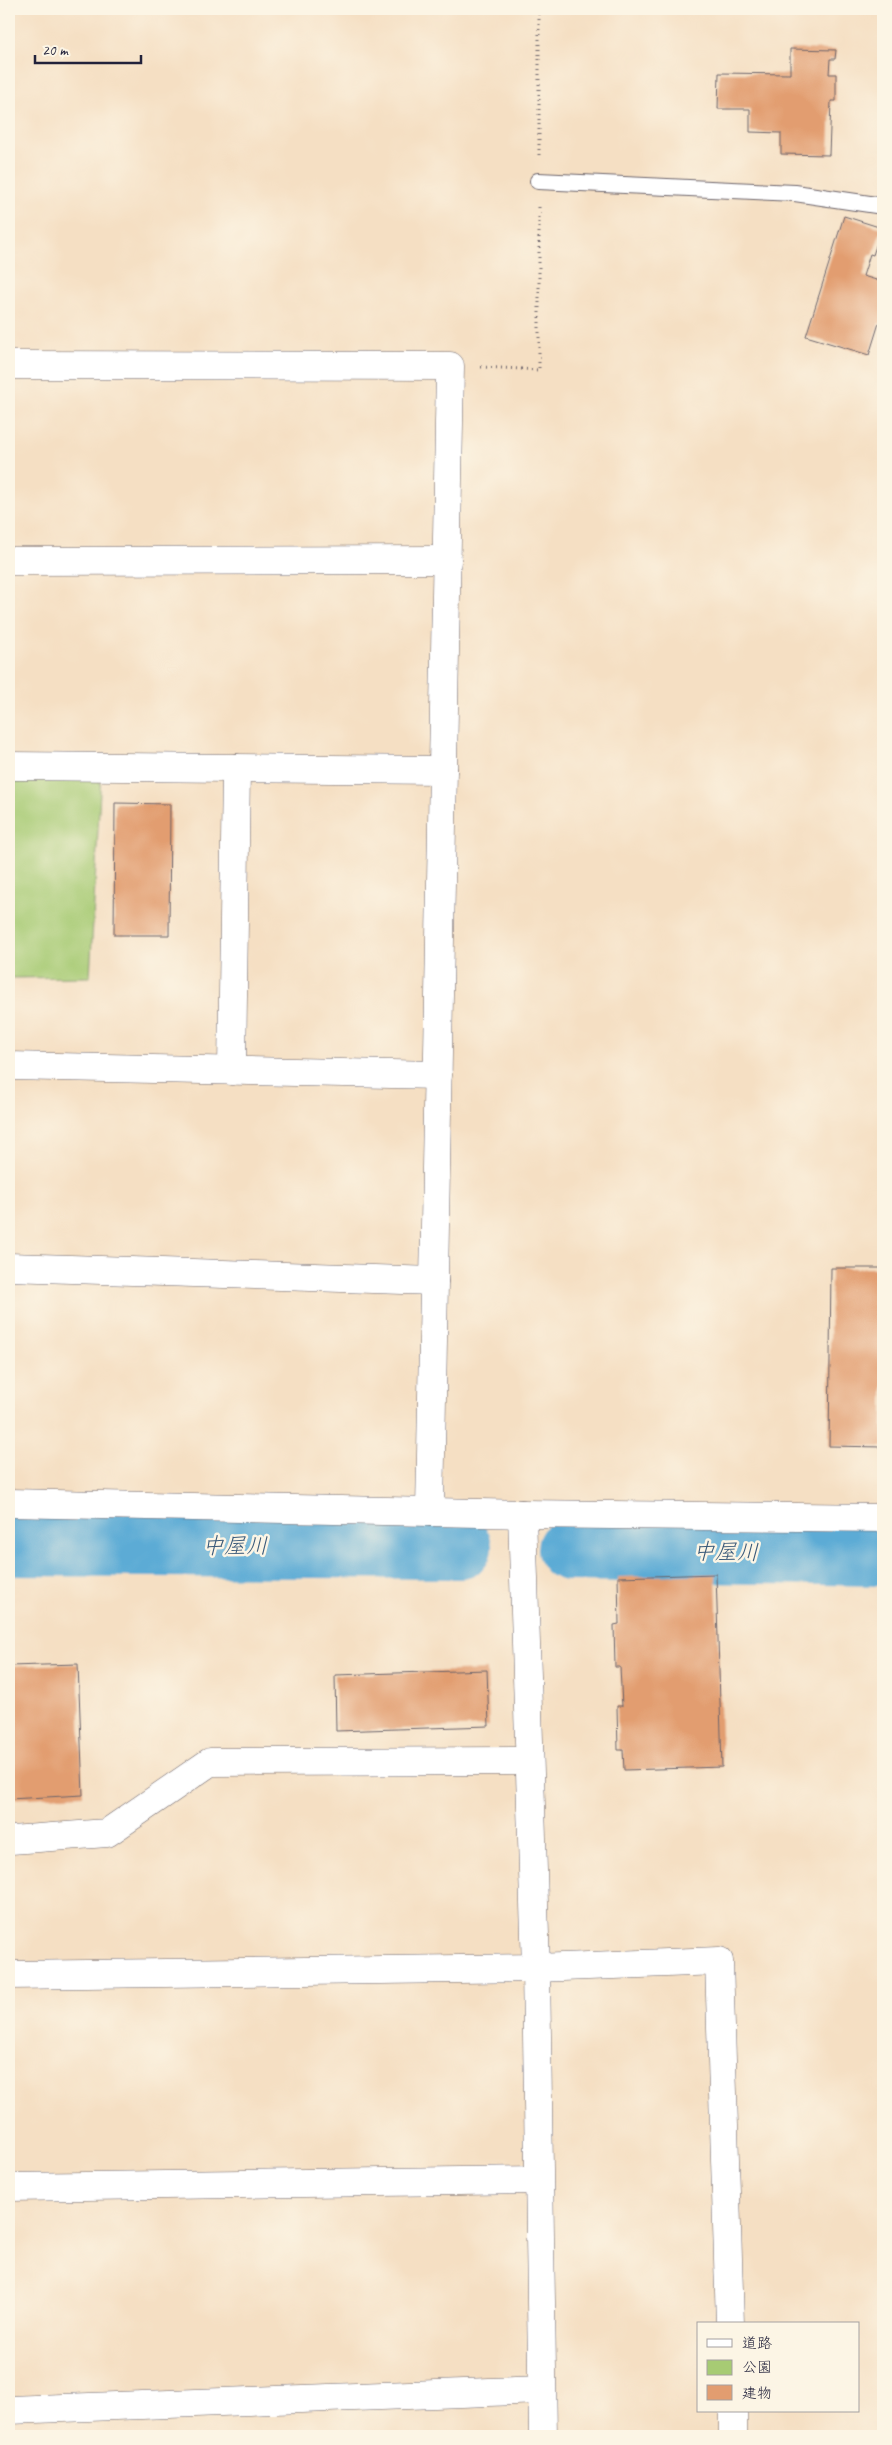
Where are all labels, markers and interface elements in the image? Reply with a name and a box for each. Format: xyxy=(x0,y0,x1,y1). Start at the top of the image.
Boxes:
scale bar xyxy=(35,32,141,64)
text: 20 m xyxy=(42,41,69,60)
water label: 中屋川 xyxy=(202,1532,268,1560)
water label: 中屋川 xyxy=(693,1537,759,1567)
legend xyxy=(697,2322,860,2412)
text: 道路 xyxy=(742,2334,772,2353)
text: 公園 xyxy=(742,2358,772,2377)
text: 建物 xyxy=(742,2384,772,2403)

